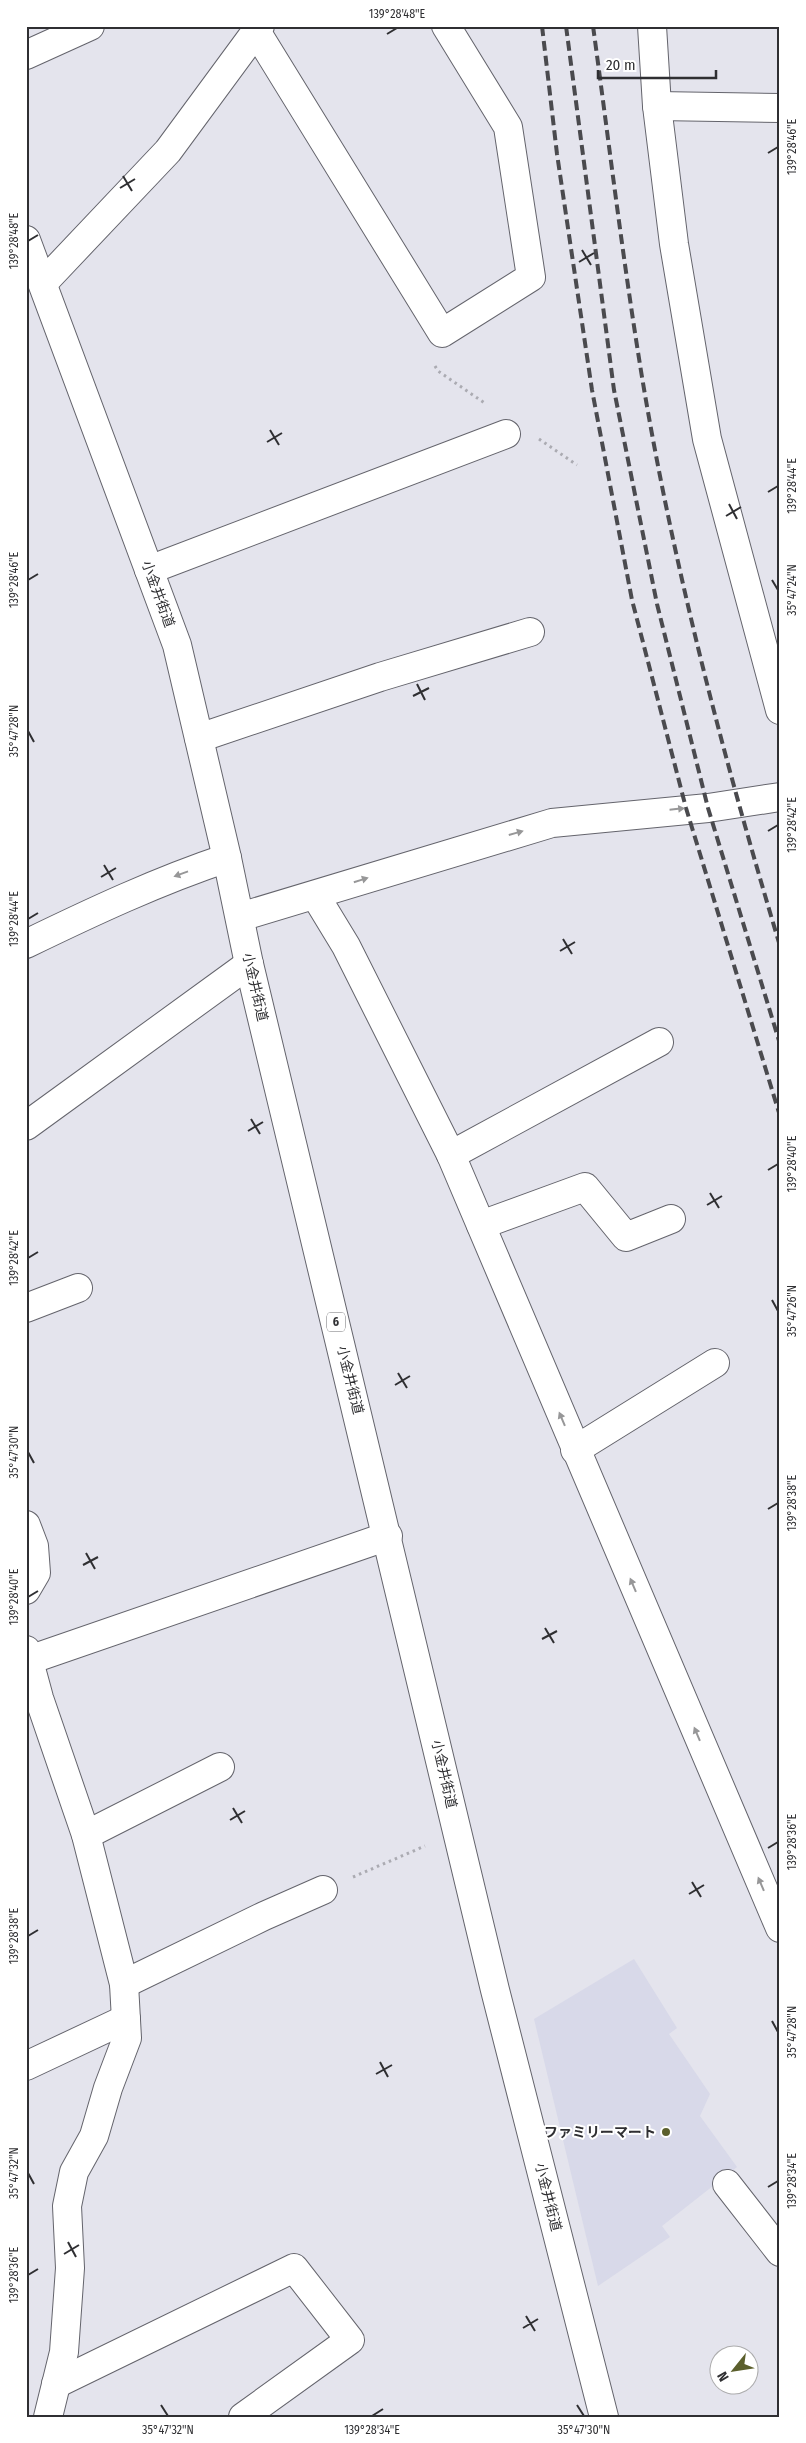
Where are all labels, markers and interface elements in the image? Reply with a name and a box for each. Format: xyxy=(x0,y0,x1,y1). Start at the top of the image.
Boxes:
text: 139°28'48"E xyxy=(369,7,425,21)
scale bar xyxy=(598,48,716,80)
text: 20 m xyxy=(606,56,636,74)
text: 139°28'46"E xyxy=(785,119,799,175)
text: 139°28'48"E xyxy=(7,213,21,269)
text: 139°28'44"E xyxy=(785,458,799,514)
text: 139°28'46"E xyxy=(7,552,21,608)
street label: 小金井街道 xyxy=(138,558,178,630)
text: 35°47'24"N xyxy=(785,564,799,616)
text: 35°47'28"N xyxy=(7,705,21,757)
text: 139°28'42"E xyxy=(785,797,799,853)
one-way arrow xyxy=(669,805,685,813)
one-way arrow xyxy=(509,828,524,836)
one-way arrow xyxy=(173,870,188,878)
one-way arrow xyxy=(354,876,369,884)
text: 139°28'44"E xyxy=(7,891,21,947)
street label: 小金井街道 xyxy=(239,951,271,1023)
text: 139°28'40"E xyxy=(785,1135,799,1192)
text: 139°28'42"E xyxy=(7,1230,21,1286)
text: 35°47'26"N xyxy=(785,1285,799,1337)
road number: 6 xyxy=(327,1312,345,1331)
street label: 小金井街道 xyxy=(333,1344,367,1416)
one-way arrow xyxy=(558,1412,566,1426)
text: 35°47'30"N xyxy=(7,1426,21,1478)
text: 139°28'38"E xyxy=(785,1474,799,1531)
text: 139°28'40"E xyxy=(7,1568,21,1625)
one-way arrow xyxy=(628,1578,636,1592)
one-way arrow xyxy=(692,1727,700,1741)
street label: 小金井街道 xyxy=(428,1738,460,1810)
text: 139°28'36"E xyxy=(785,1814,799,1870)
one-way arrow xyxy=(756,1877,764,1891)
text: 139°28'38"E xyxy=(7,1907,21,1964)
text: 35°47'28"N xyxy=(785,2006,799,2058)
place label: ファミリーマート xyxy=(544,2124,656,2141)
marker: ファミリーマート xyxy=(660,2126,672,2138)
text: 35°47'32"N xyxy=(7,2147,21,2199)
text: 139°28'34"E xyxy=(785,2153,799,2209)
street label: 小金井街道 xyxy=(531,2161,565,2233)
text: 139°28'36"E xyxy=(7,2247,21,2303)
north arrow xyxy=(708,2346,758,2396)
text: N xyxy=(714,2368,733,2384)
text: 35°47'32"N xyxy=(142,2423,194,2437)
text: 139°28'34"E xyxy=(344,2423,400,2437)
text: 35°47'30"N xyxy=(558,2423,610,2437)

